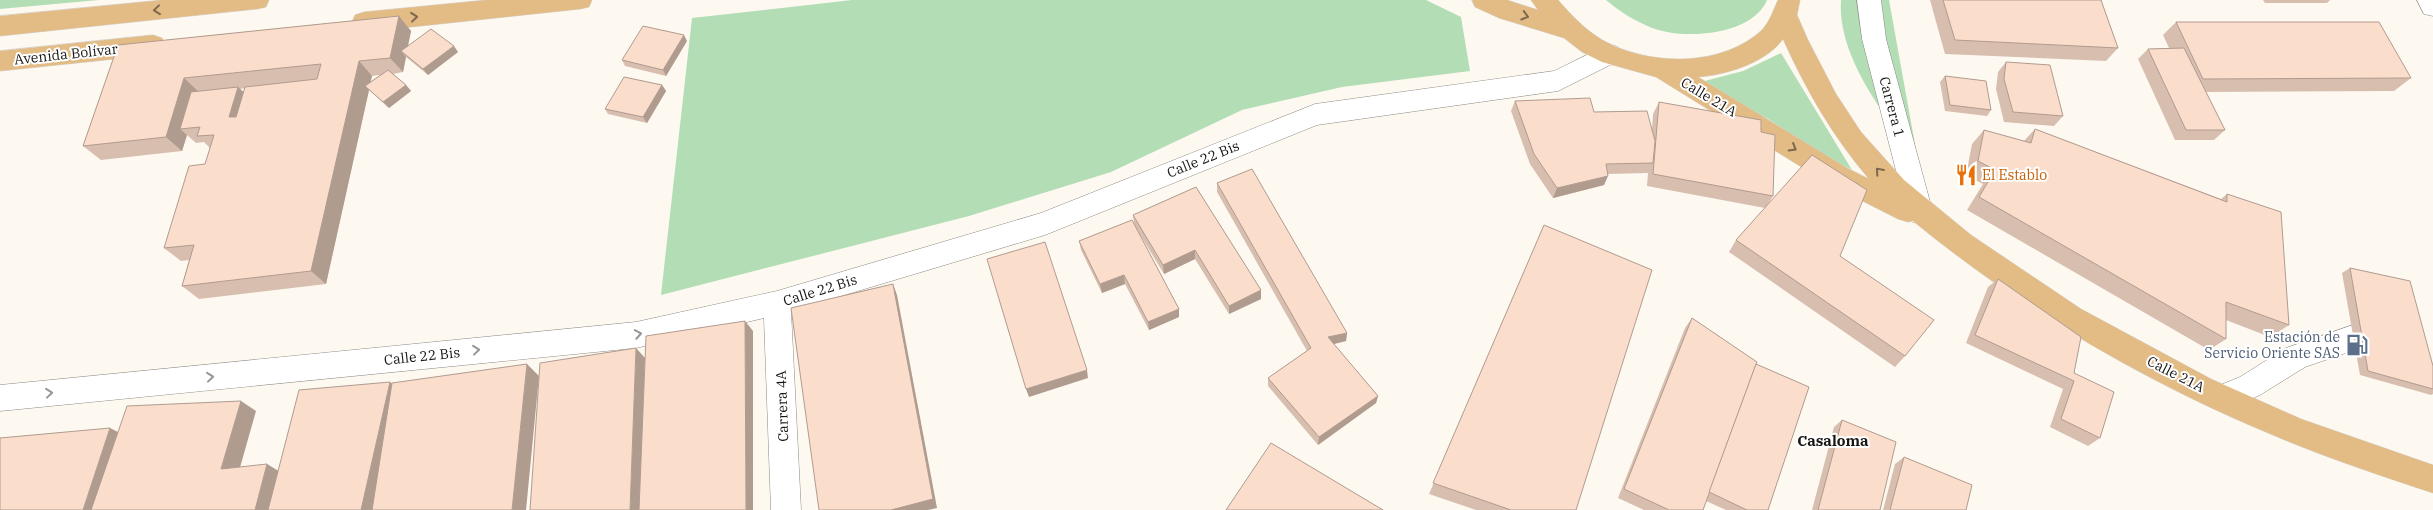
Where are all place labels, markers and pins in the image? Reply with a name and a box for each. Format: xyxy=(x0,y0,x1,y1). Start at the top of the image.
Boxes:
restaurant icon: El Establo xyxy=(1953,162,1979,188)
place label: El Establo xyxy=(1982,166,2047,184)
place label: Estación de Servicio Oriente SAS xyxy=(2204,328,2340,362)
fuel station icon: Estación de Servicio Oriente SAS xyxy=(2344,332,2370,358)

